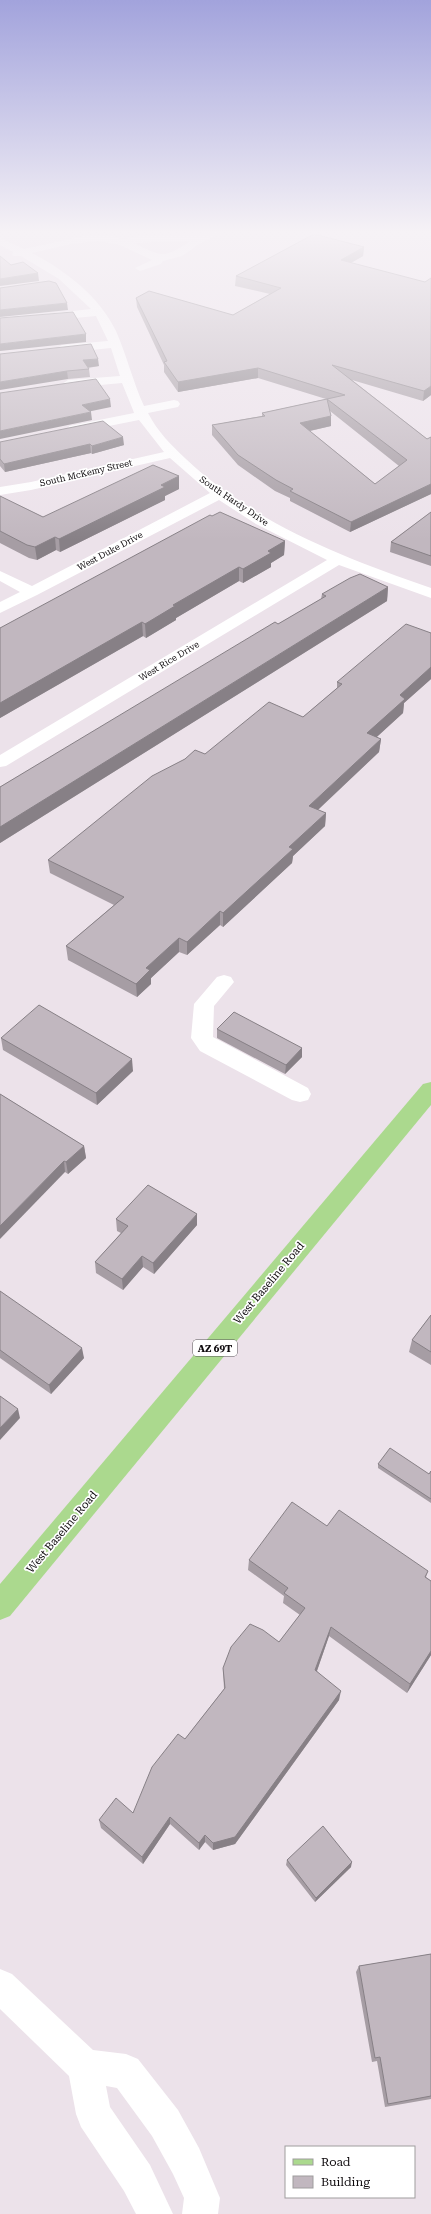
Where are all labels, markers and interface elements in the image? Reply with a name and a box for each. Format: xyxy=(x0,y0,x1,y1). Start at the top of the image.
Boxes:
street label: South McKemy Street xyxy=(39,457,134,489)
street label: South Hardy Drive xyxy=(198,474,270,528)
street label: West Duke Drive xyxy=(76,530,144,572)
street label: West Rice Drive xyxy=(137,639,201,683)
street label: West Baseline Road xyxy=(231,1239,307,1327)
road number: AZ 69T xyxy=(193,1340,237,1356)
street label: West Baseline Road xyxy=(24,1488,100,1576)
legend xyxy=(285,2146,415,2198)
text: Road xyxy=(321,2155,351,2169)
text: Building xyxy=(321,2175,370,2189)

